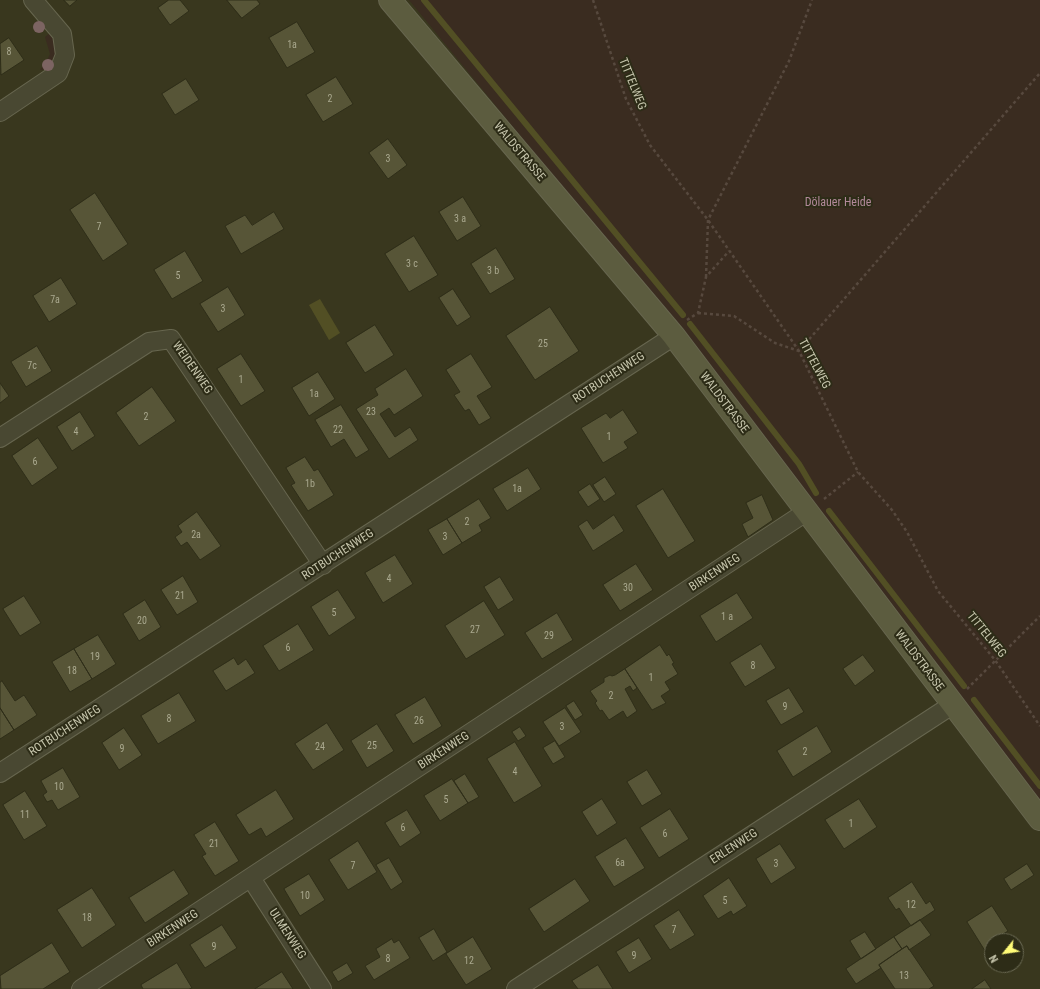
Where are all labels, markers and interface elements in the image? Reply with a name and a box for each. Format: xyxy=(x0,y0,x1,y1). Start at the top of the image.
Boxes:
house number: 1a xyxy=(287,39,297,51)
house number: 8 xyxy=(7,46,11,58)
street label: TITTELWEG xyxy=(615,56,649,112)
house number: 2 xyxy=(328,93,332,105)
street label: WALDSTRASSE xyxy=(490,120,548,184)
house number: 3 xyxy=(386,153,390,165)
park label: Dölauer Heide xyxy=(805,196,871,210)
house number: 3 a xyxy=(454,213,466,225)
house number: 7 xyxy=(97,221,101,233)
house number: 3 c xyxy=(406,258,418,270)
house number: 3 b xyxy=(487,265,499,277)
house number: 5 xyxy=(176,270,180,282)
house number: 7a xyxy=(50,294,60,306)
house number: 3 xyxy=(221,303,225,315)
street label: TITTELWEG xyxy=(795,336,833,392)
house number: 25 xyxy=(538,338,548,350)
street label: WEIDENWEG xyxy=(169,339,215,397)
street label: ROTBUCHENWEG xyxy=(570,349,648,407)
house number: 7c xyxy=(27,360,37,372)
street label: WALDSTRASSE xyxy=(696,370,752,436)
house number: 1 xyxy=(239,374,243,386)
house number: 1a xyxy=(309,388,319,400)
house number: 23 xyxy=(366,406,376,418)
house number: 2 xyxy=(144,411,148,423)
house number: 22 xyxy=(333,424,343,436)
house number: 4 xyxy=(74,426,78,438)
house number: 1 xyxy=(607,431,611,443)
house number: 6 xyxy=(33,456,37,468)
house number: 1b xyxy=(305,478,315,490)
house number: 1a xyxy=(512,483,522,495)
house number: 2 xyxy=(465,516,469,528)
street label: ROTBUCHENWEG xyxy=(299,526,377,584)
house number: 2a xyxy=(191,529,201,541)
house number: 3 xyxy=(443,531,447,543)
street label: BIRKENWEG xyxy=(687,551,743,595)
house number: 4 xyxy=(387,573,391,585)
house number: 30 xyxy=(623,582,633,594)
house number: 21 xyxy=(175,590,185,602)
house number: 5 xyxy=(332,607,336,619)
street label: TITTELWEG xyxy=(963,609,1009,661)
house number: 1 a xyxy=(721,611,733,623)
house number: 20 xyxy=(137,615,147,627)
house number: 27 xyxy=(470,624,480,636)
street label: WALDSTRASSE xyxy=(891,628,947,694)
house number: 29 xyxy=(544,630,554,642)
house number: 6 xyxy=(286,642,290,654)
house number: 19 xyxy=(90,651,100,663)
house number: 8 xyxy=(751,660,755,672)
house number: 18 xyxy=(67,665,77,677)
house number: 1 xyxy=(649,672,653,684)
house number: 2 xyxy=(609,690,613,702)
house number: 9 xyxy=(783,701,787,713)
street label: ROTBUCHENWEG xyxy=(26,702,104,760)
house number: 8 xyxy=(167,713,171,725)
house number: 26 xyxy=(414,715,424,727)
house number: 3 xyxy=(560,721,564,733)
street label: BIRKENWEG xyxy=(416,729,472,773)
house number: 25 xyxy=(367,740,377,752)
house number: 24 xyxy=(315,741,325,753)
house number: 9 xyxy=(120,743,124,755)
house number: 2 xyxy=(803,746,807,758)
house number: 4 xyxy=(513,766,517,778)
house number: 10 xyxy=(54,781,64,793)
house number: 5 xyxy=(444,794,448,806)
house number: 11 xyxy=(20,809,30,821)
house number: 1 xyxy=(849,818,853,830)
house number: 6 xyxy=(401,822,405,834)
street label: ERLENWEG xyxy=(708,826,760,868)
house number: 6 xyxy=(663,828,667,840)
house number: 21 xyxy=(209,838,219,850)
house number: 6a xyxy=(615,857,625,869)
house number: 3 xyxy=(774,858,778,870)
house number: 7 xyxy=(351,860,355,872)
house number: 10 xyxy=(300,890,310,902)
house number: 5 xyxy=(723,895,727,907)
house number: 12 xyxy=(906,899,916,911)
street label: ULMENWEG xyxy=(265,906,309,962)
street label: BIRKENWEG xyxy=(145,907,201,951)
house number: 18 xyxy=(82,912,92,924)
house number: 7 xyxy=(672,924,676,936)
north arrow xyxy=(984,933,1024,973)
house number: 9 xyxy=(212,941,216,953)
house number: 9 xyxy=(632,950,636,962)
house number: 8 xyxy=(386,953,390,965)
text: N xyxy=(987,953,1001,965)
house number: 12 xyxy=(464,955,474,967)
house number: 13 xyxy=(899,970,909,982)

